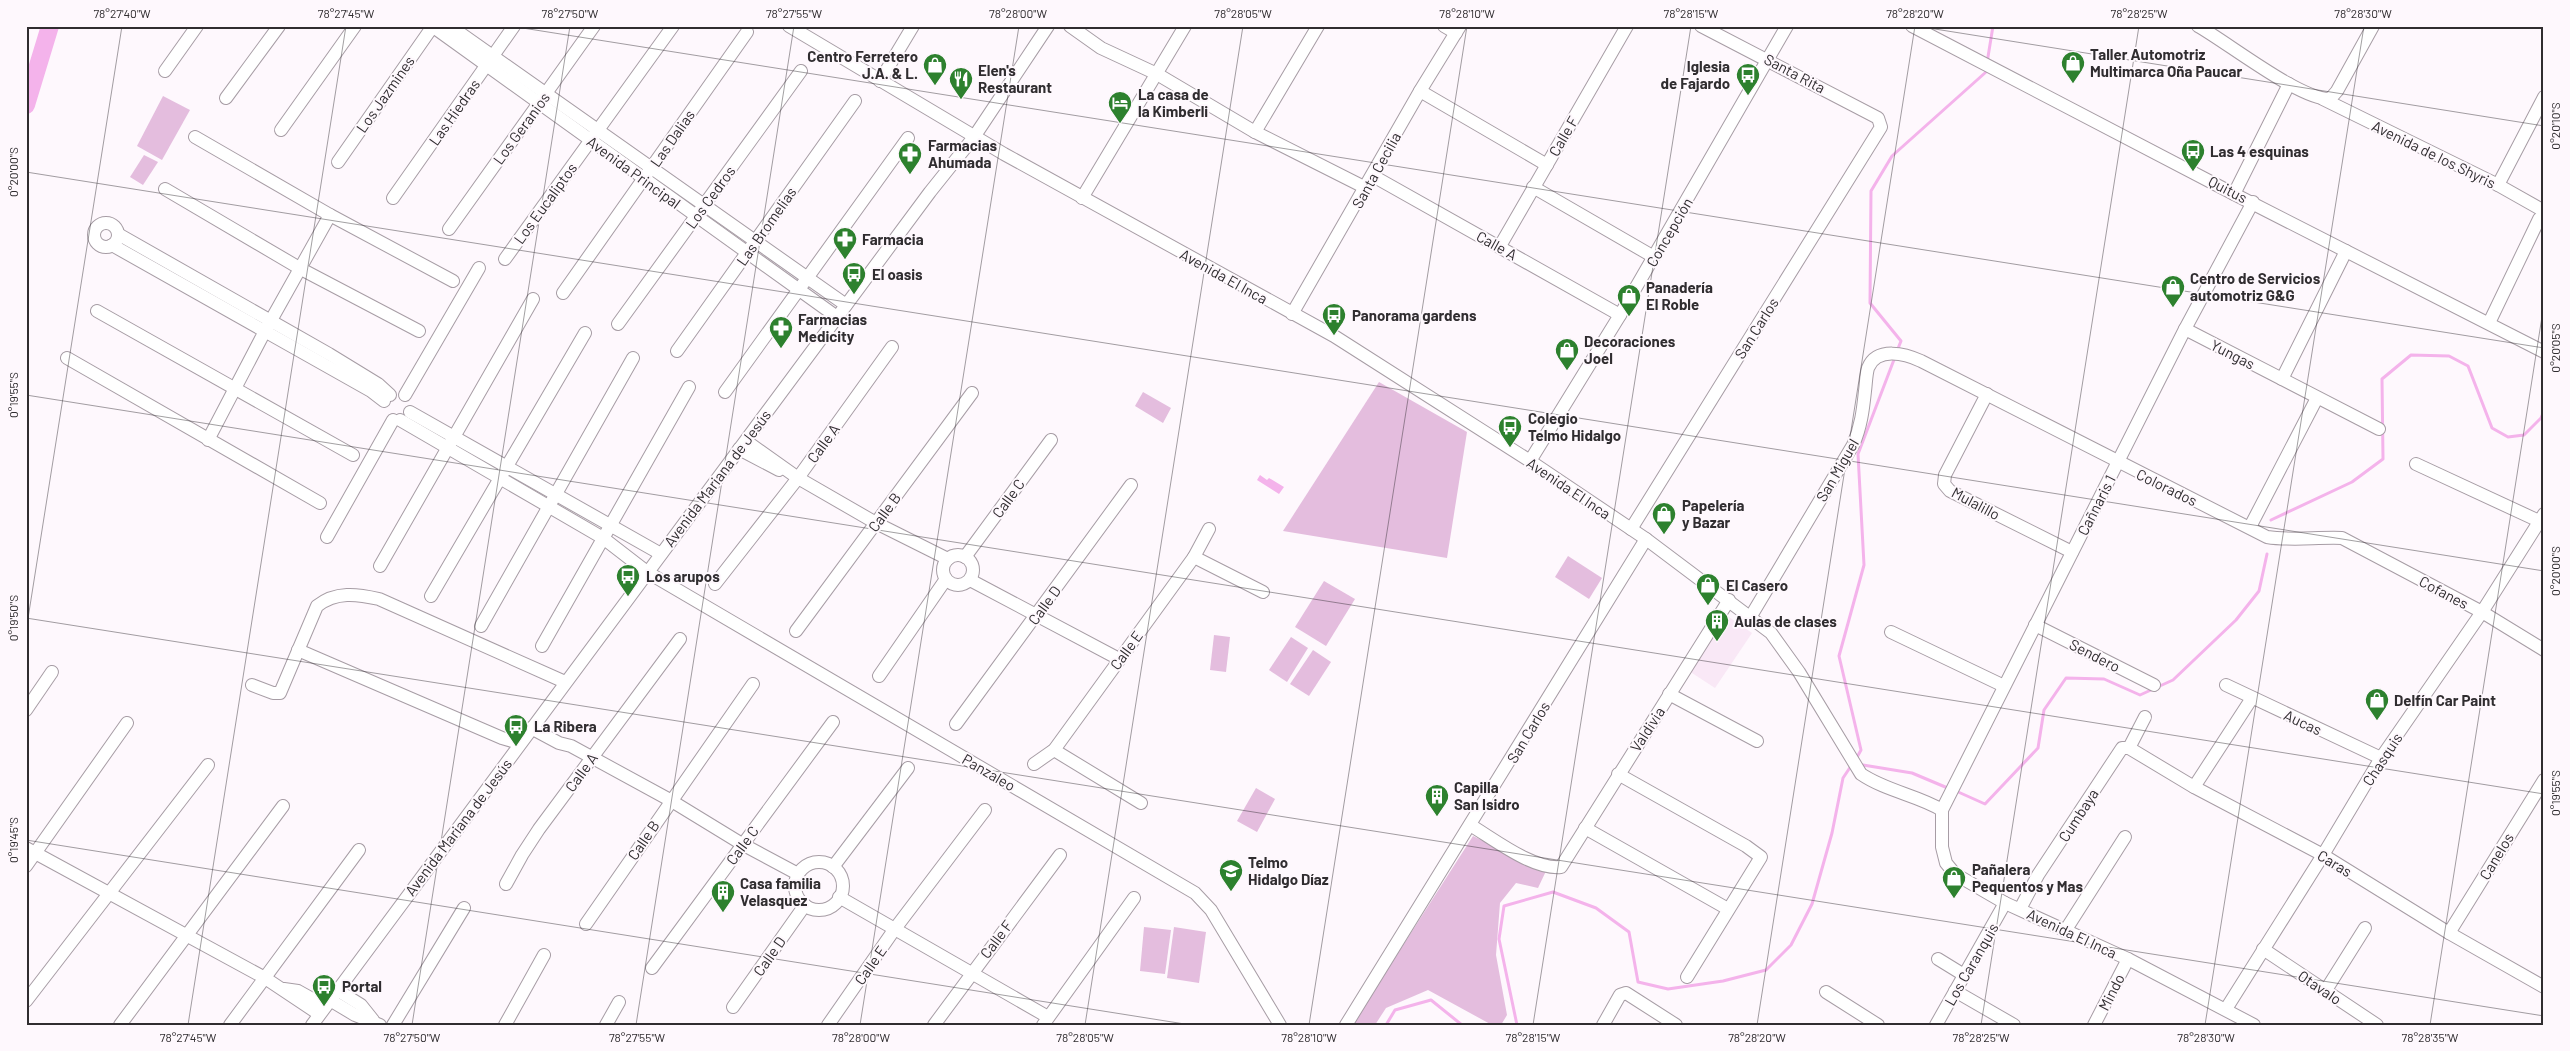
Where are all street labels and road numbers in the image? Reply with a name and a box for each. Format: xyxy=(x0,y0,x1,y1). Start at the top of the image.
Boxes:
street label: Santa Rita xyxy=(1761,49,1829,97)
street label: Los Jazmines xyxy=(352,52,418,136)
street label: Las Hiedras xyxy=(425,75,483,149)
street label: Los Geranios xyxy=(489,89,553,167)
street label: Las Dalias xyxy=(646,106,698,170)
street label: Calle F xyxy=(1544,112,1582,159)
street label: Avenida de los Shyris xyxy=(2369,116,2499,192)
street label: Santa Cecilia xyxy=(1348,129,1404,211)
street label: Avenida Principal xyxy=(584,132,684,212)
street label: Los Eucaliptos xyxy=(510,159,580,247)
street label: Los Cedros xyxy=(681,162,739,232)
street label: Quitus xyxy=(2206,172,2250,206)
street label: Las Bromelias xyxy=(732,183,800,269)
street label: Concepción xyxy=(1642,194,1696,270)
street label: Calle A xyxy=(1474,227,1520,263)
street label: Avenida El Inca xyxy=(1177,245,1271,307)
street label: San Carlos xyxy=(1730,294,1782,362)
street label: Yungas xyxy=(2208,335,2258,373)
street label: Avenida Mariana de Jesús xyxy=(660,406,774,550)
street label: Calle A xyxy=(803,420,843,466)
street label: San Miguel xyxy=(1812,435,1862,505)
street label: Avenida El Inca xyxy=(1524,453,1614,523)
street label: Colorados xyxy=(2134,465,2200,509)
street label: Cañnaris 1 xyxy=(2073,472,2119,538)
street label: Calle C xyxy=(988,475,1028,521)
street label: Mulalillo xyxy=(1949,483,2003,523)
street label: Calle B xyxy=(864,489,904,535)
street label: Cofanes xyxy=(2416,572,2472,612)
street label: Calle D xyxy=(1024,582,1064,628)
street label: Calle E xyxy=(1106,627,1146,673)
street label: Sendero xyxy=(2067,635,2123,675)
street label: San Carlos xyxy=(1503,698,1553,766)
street label: Valdivia xyxy=(1626,703,1668,755)
street label: Aucas xyxy=(2281,705,2325,739)
street label: Chasquis xyxy=(2358,729,2406,789)
street label: Calle A xyxy=(561,749,601,795)
street label: Panzaleo xyxy=(959,750,1019,794)
street label: Avenida Mariana de Jesús xyxy=(401,755,515,899)
street label: Cumbaya xyxy=(2054,785,2102,845)
street label: Calle B xyxy=(623,817,663,863)
street label: Calle C xyxy=(722,822,762,868)
street label: Canelos xyxy=(2475,829,2517,883)
street label: Caras xyxy=(2315,846,2355,880)
street label: Avenida El Inca xyxy=(2024,904,2120,962)
street label: Calle F xyxy=(976,916,1016,962)
street label: Los Caranquis xyxy=(1940,920,2002,1008)
street label: Calle D xyxy=(749,933,789,979)
street label: Calle E xyxy=(850,942,890,988)
street label: Otavalo xyxy=(2295,966,2345,1008)
street label: Mindo xyxy=(2094,971,2128,1013)

